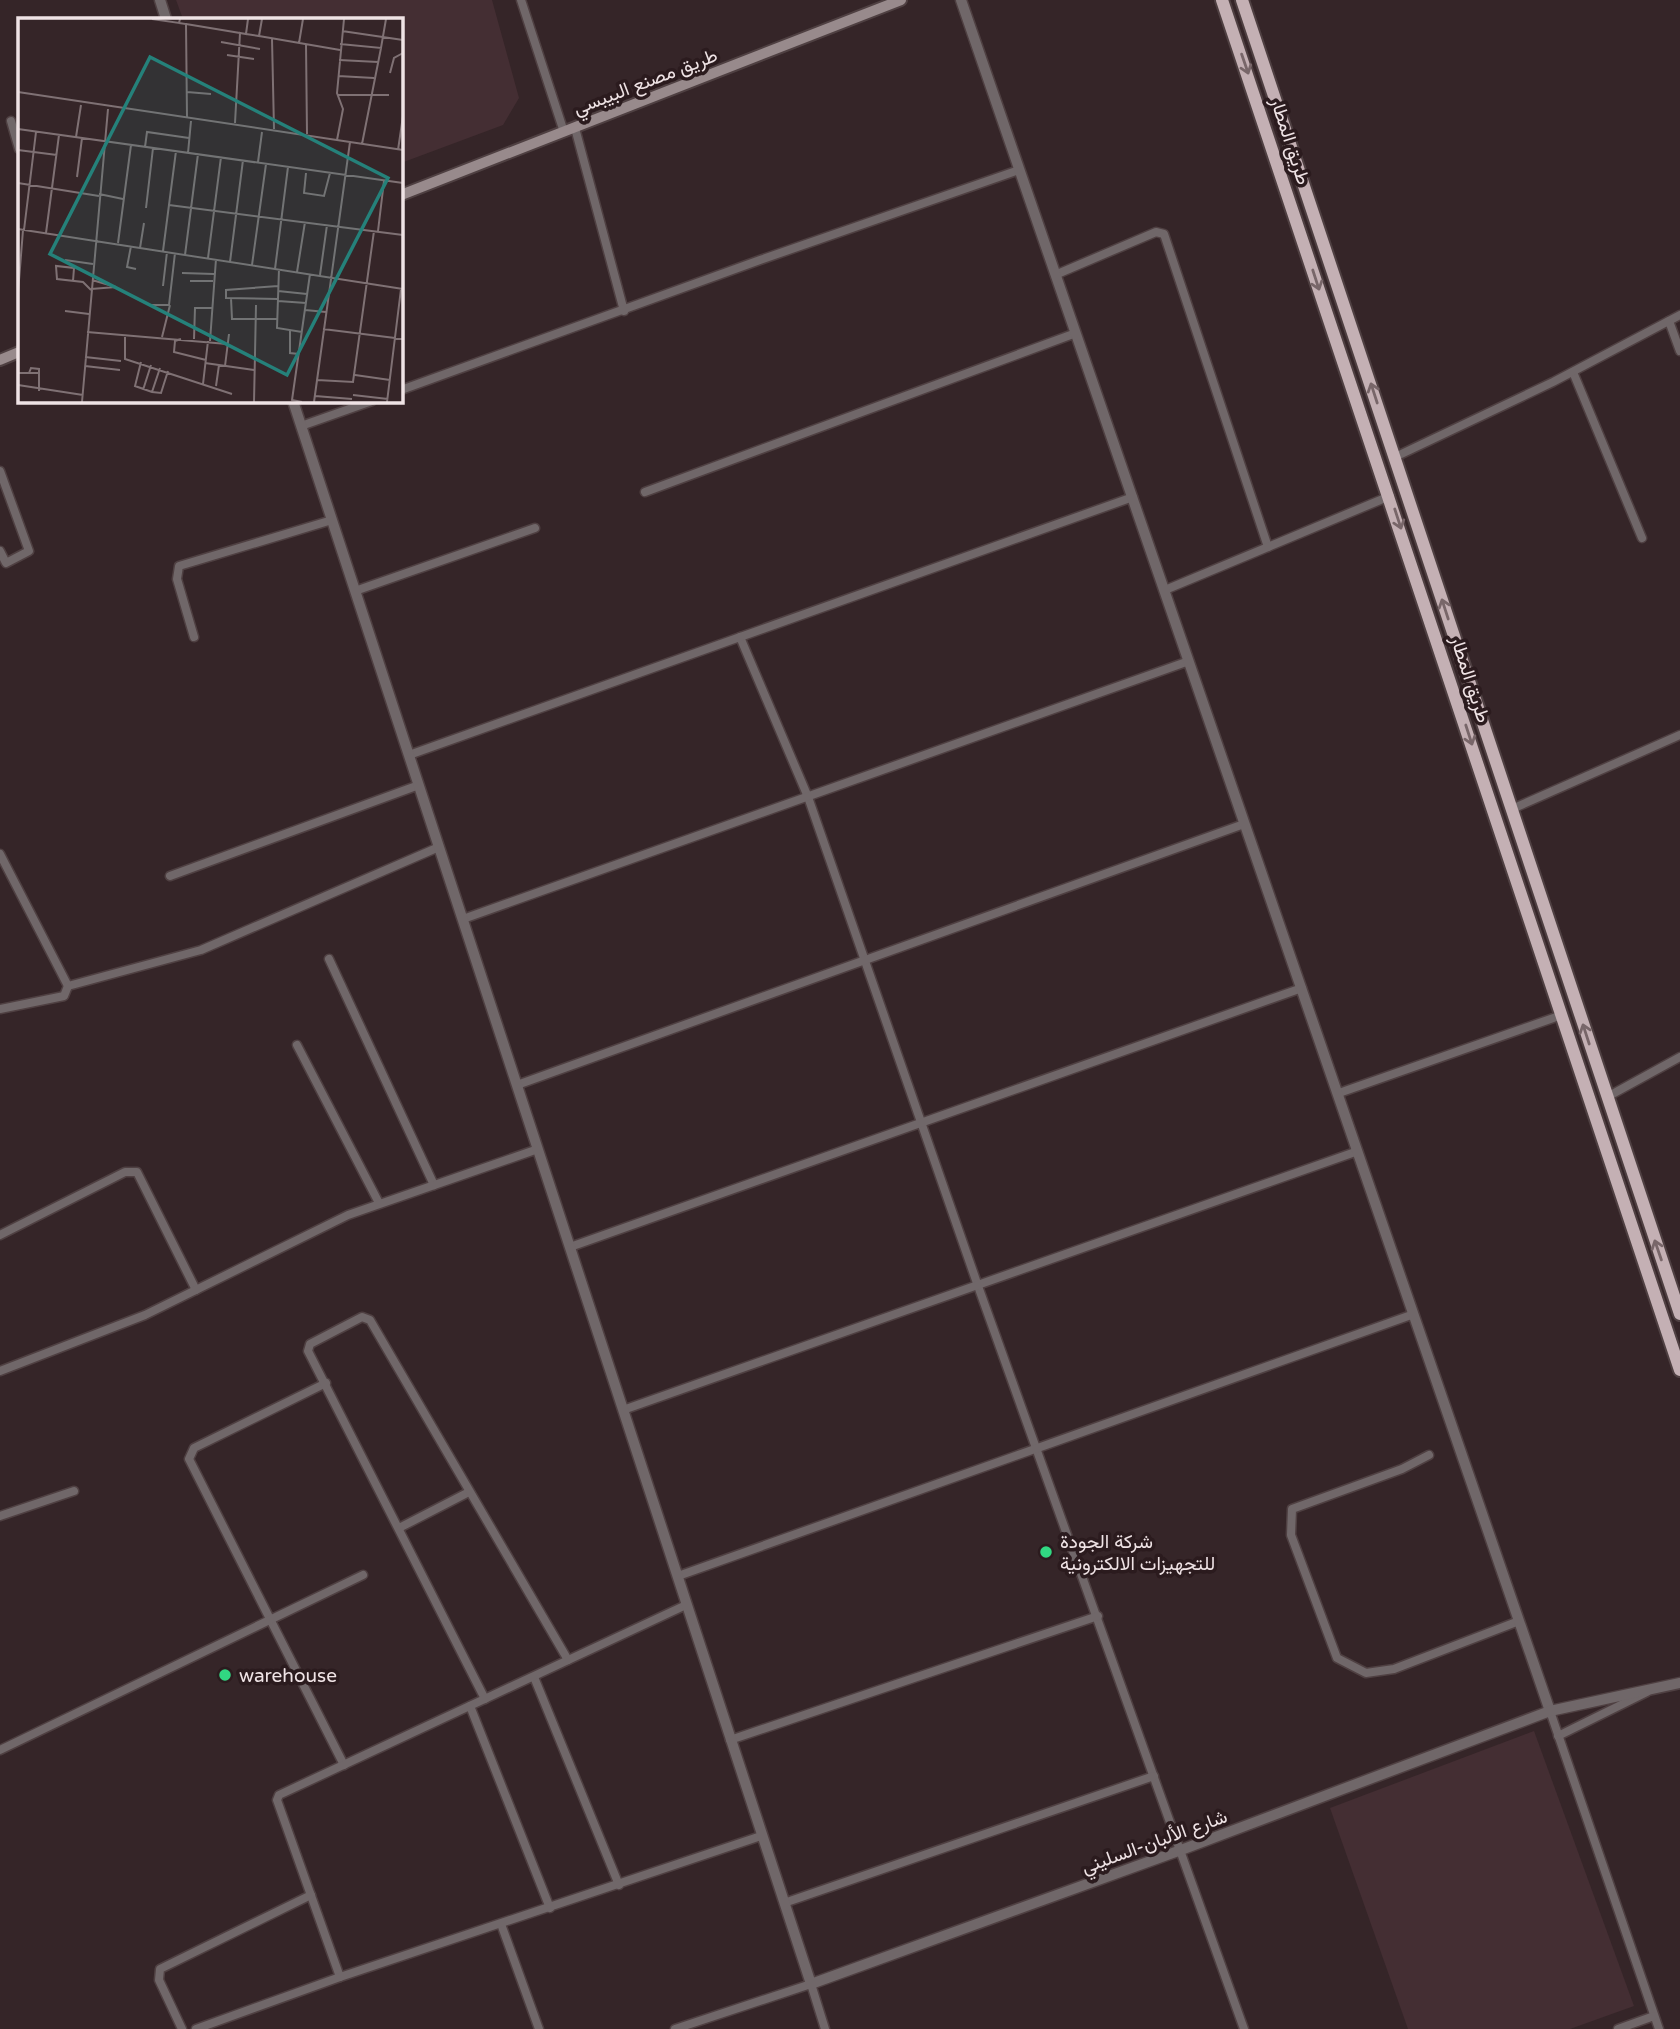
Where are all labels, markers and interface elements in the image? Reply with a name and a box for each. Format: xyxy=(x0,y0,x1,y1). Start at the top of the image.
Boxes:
inset map xyxy=(18,18,402,402)
street label: طريق مصنع البيبسي xyxy=(570,44,722,123)
one-way arrow xyxy=(1240,53,1252,75)
street label: طريق المطار xyxy=(1265,94,1314,188)
one-way arrow xyxy=(1311,269,1323,291)
one-way arrow xyxy=(1367,382,1379,404)
one-way arrow xyxy=(1392,508,1405,530)
one-way arrow xyxy=(1438,598,1450,620)
street label: طريق المطار xyxy=(1445,632,1494,726)
one-way arrow xyxy=(1464,723,1476,745)
one-way arrow xyxy=(1579,1023,1592,1045)
one-way arrow xyxy=(1651,1239,1663,1261)
place label: شركة الجودة للتجهيزات الالكترونية xyxy=(1060,1531,1215,1575)
marker: شركة الجودة للتجهيزات الالكترونية xyxy=(1038,1544,1054,1560)
place label: warehouse xyxy=(239,1665,337,1687)
marker: warehouse xyxy=(217,1667,233,1683)
street label: شارع الألبان-السليني xyxy=(1078,1805,1232,1882)

